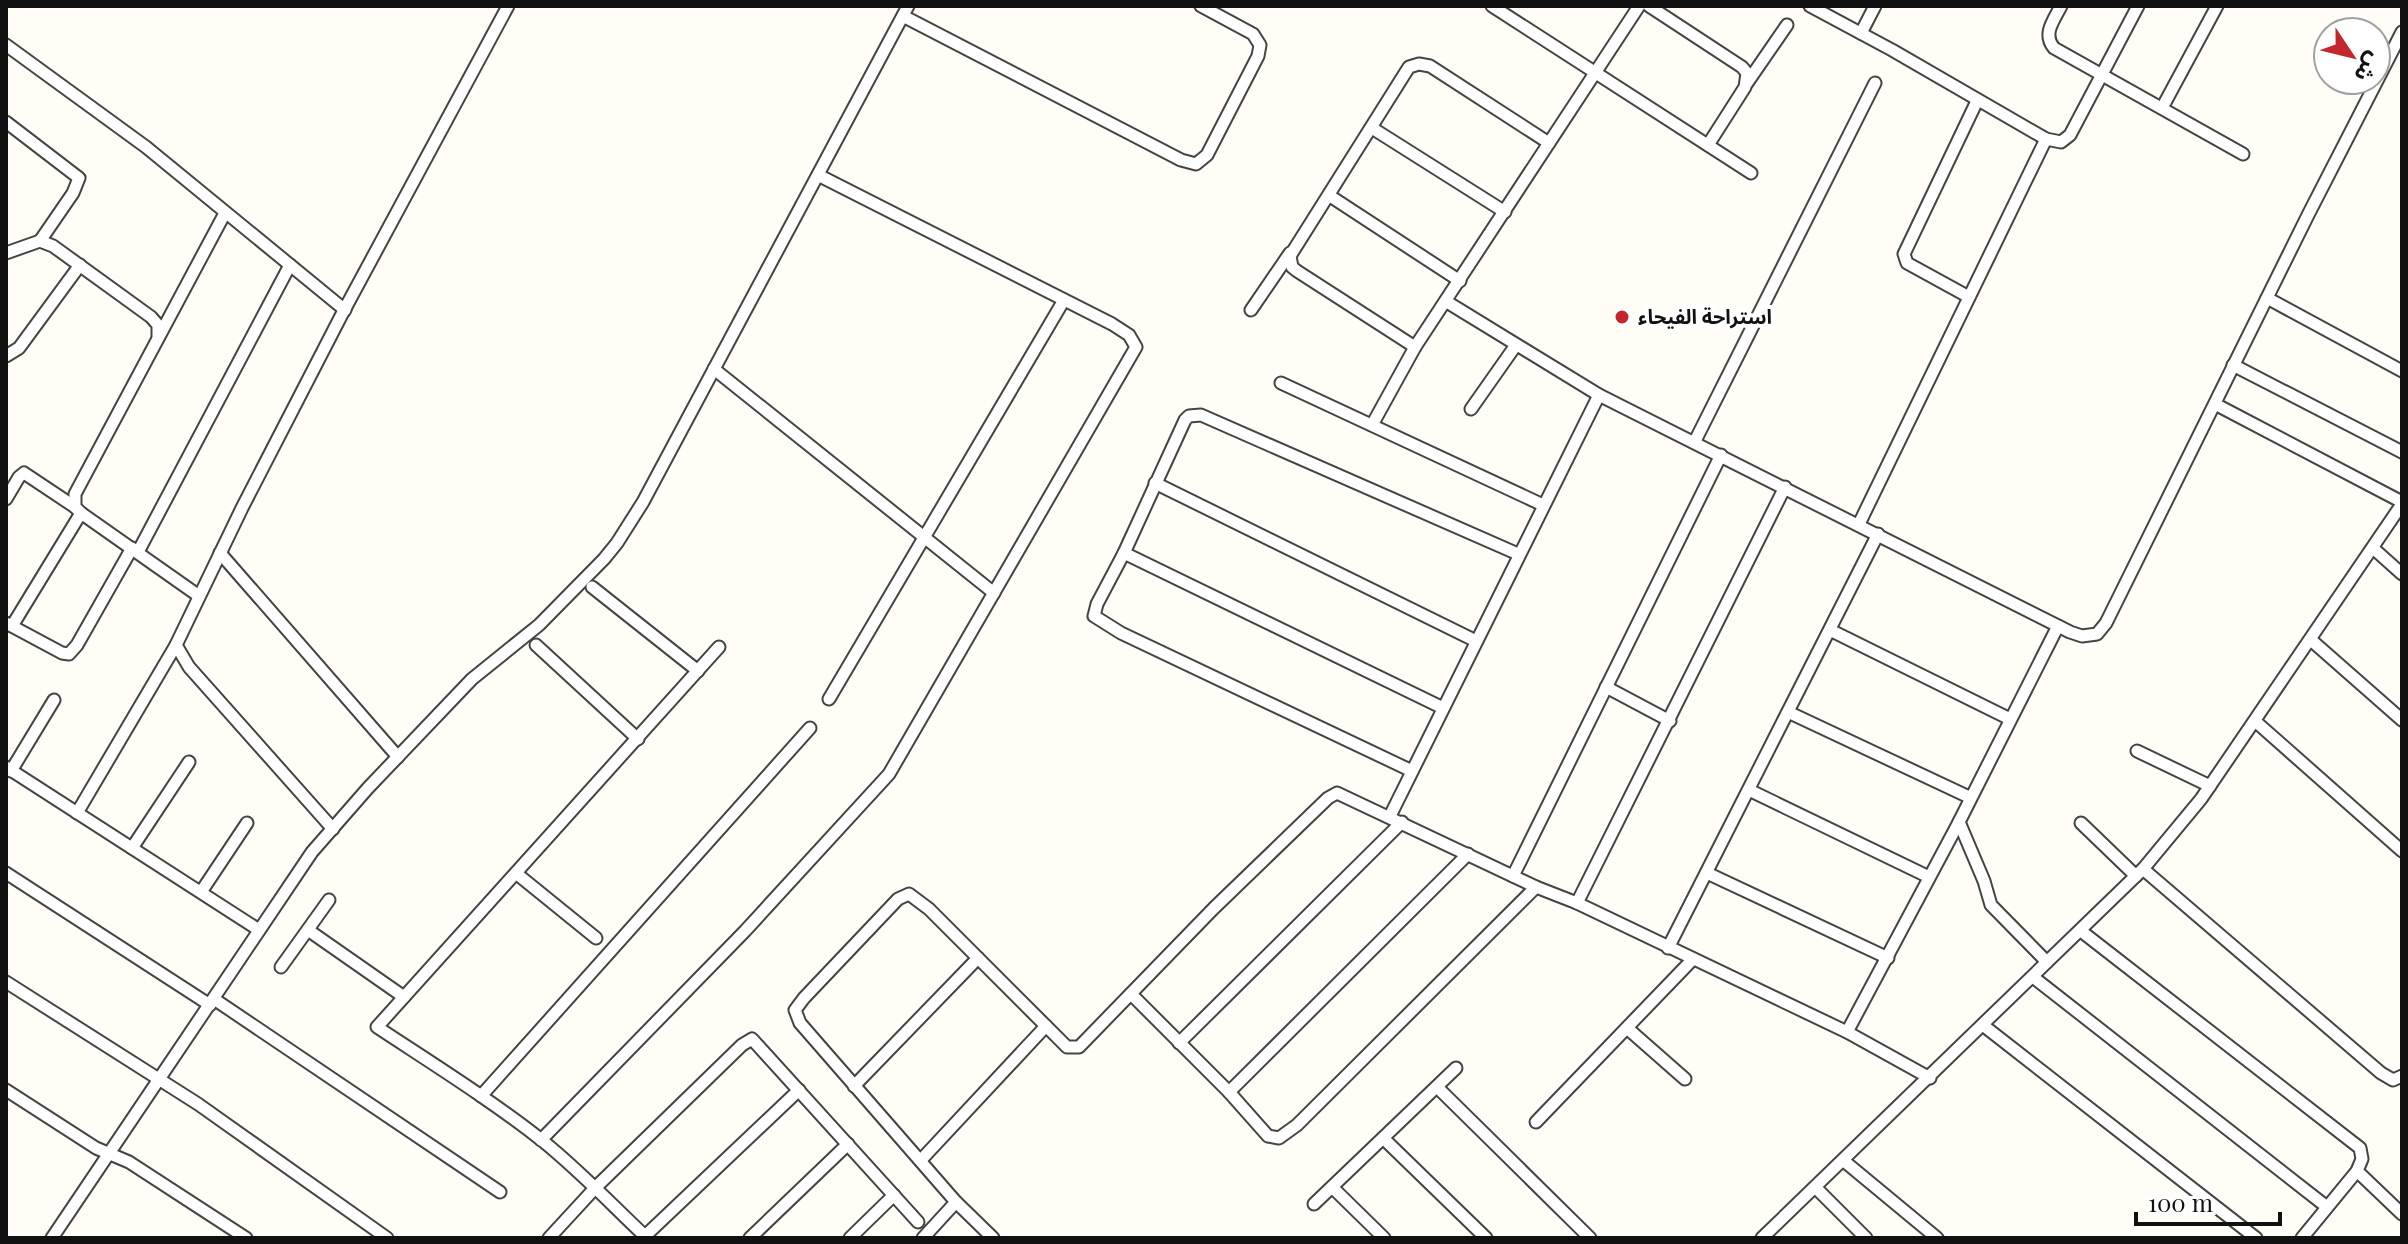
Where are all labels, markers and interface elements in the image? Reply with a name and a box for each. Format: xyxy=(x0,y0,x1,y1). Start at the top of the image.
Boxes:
north arrow xyxy=(2312,16,2392,96)
text: ش xyxy=(2348,47,2390,89)
place label: استراحة الفيحاء xyxy=(1638,302,1772,329)
marker: استراحة الفيحاء xyxy=(1613,308,1631,326)
scale bar xyxy=(2136,1176,2280,1226)
text: 100 m xyxy=(2148,1186,2213,1218)

